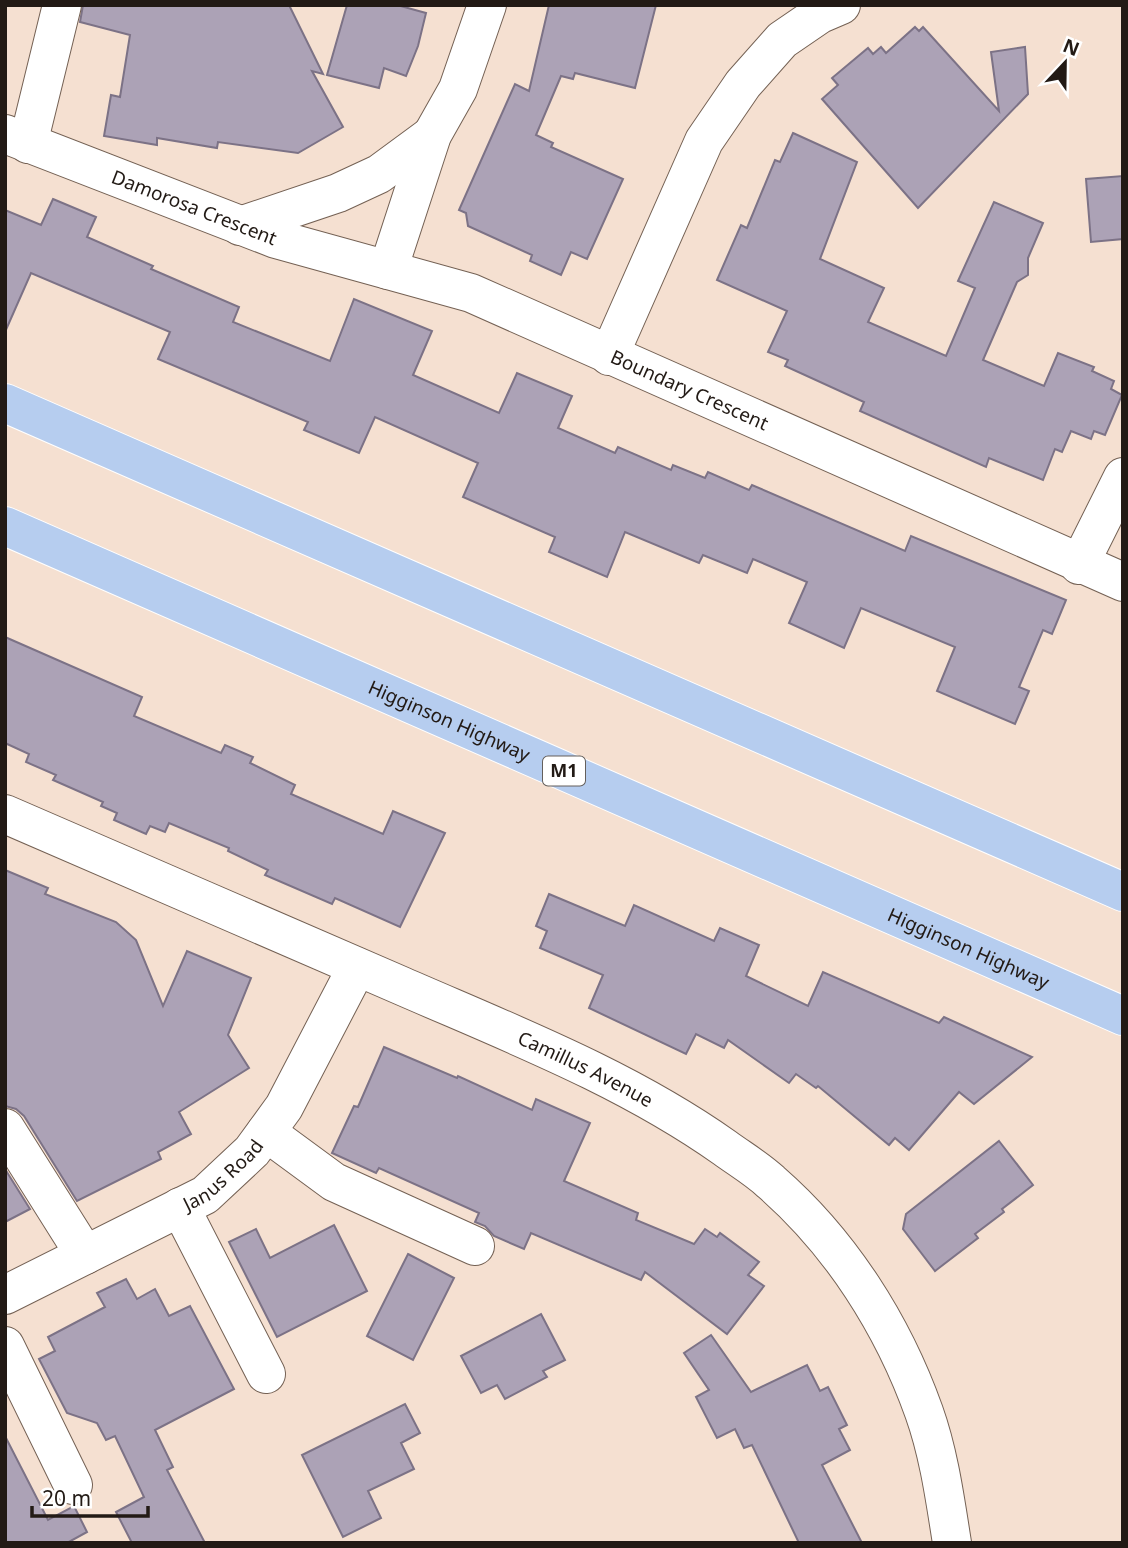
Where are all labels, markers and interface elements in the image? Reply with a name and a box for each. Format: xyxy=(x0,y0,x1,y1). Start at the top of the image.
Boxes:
north arrow xyxy=(1030,28,1100,98)
text: N xyxy=(1059,32,1083,62)
street label: Damorosa Crescent xyxy=(108,164,281,251)
street label: Boundary Crescent xyxy=(607,344,773,436)
street label: Higginson Highway xyxy=(364,674,534,768)
road number: M1 xyxy=(543,756,585,786)
street label: Higginson Highway xyxy=(884,901,1054,995)
street label: Camillus Avenue xyxy=(514,1025,658,1113)
street label: Janus Road xyxy=(177,1134,269,1218)
scale bar xyxy=(32,1474,147,1518)
text: 20 m xyxy=(42,1484,91,1512)

